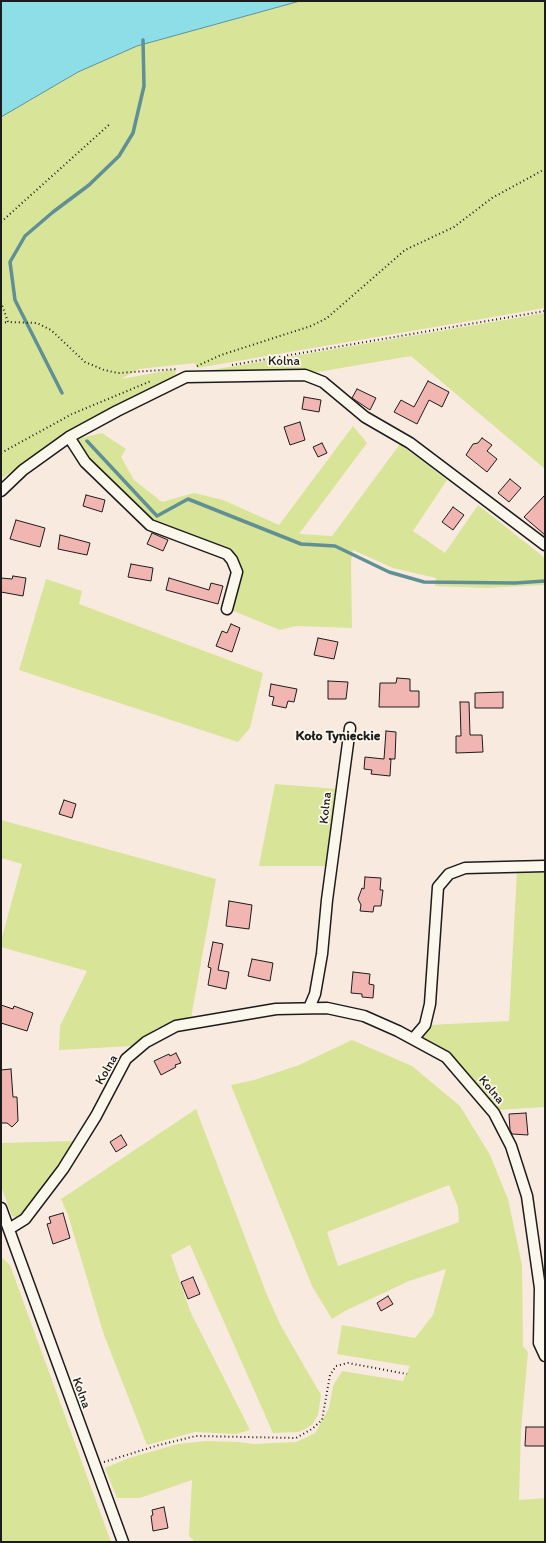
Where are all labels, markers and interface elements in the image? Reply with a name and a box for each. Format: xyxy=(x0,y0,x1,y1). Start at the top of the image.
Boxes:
street label: Kolna xyxy=(268,354,300,370)
district label: Koło Tynieckie xyxy=(295,728,381,744)
street label: Kolna xyxy=(317,791,335,825)
street label: Kolna xyxy=(92,1052,122,1088)
street label: Kolna xyxy=(475,1073,507,1107)
street label: Kolna xyxy=(68,1375,94,1411)

